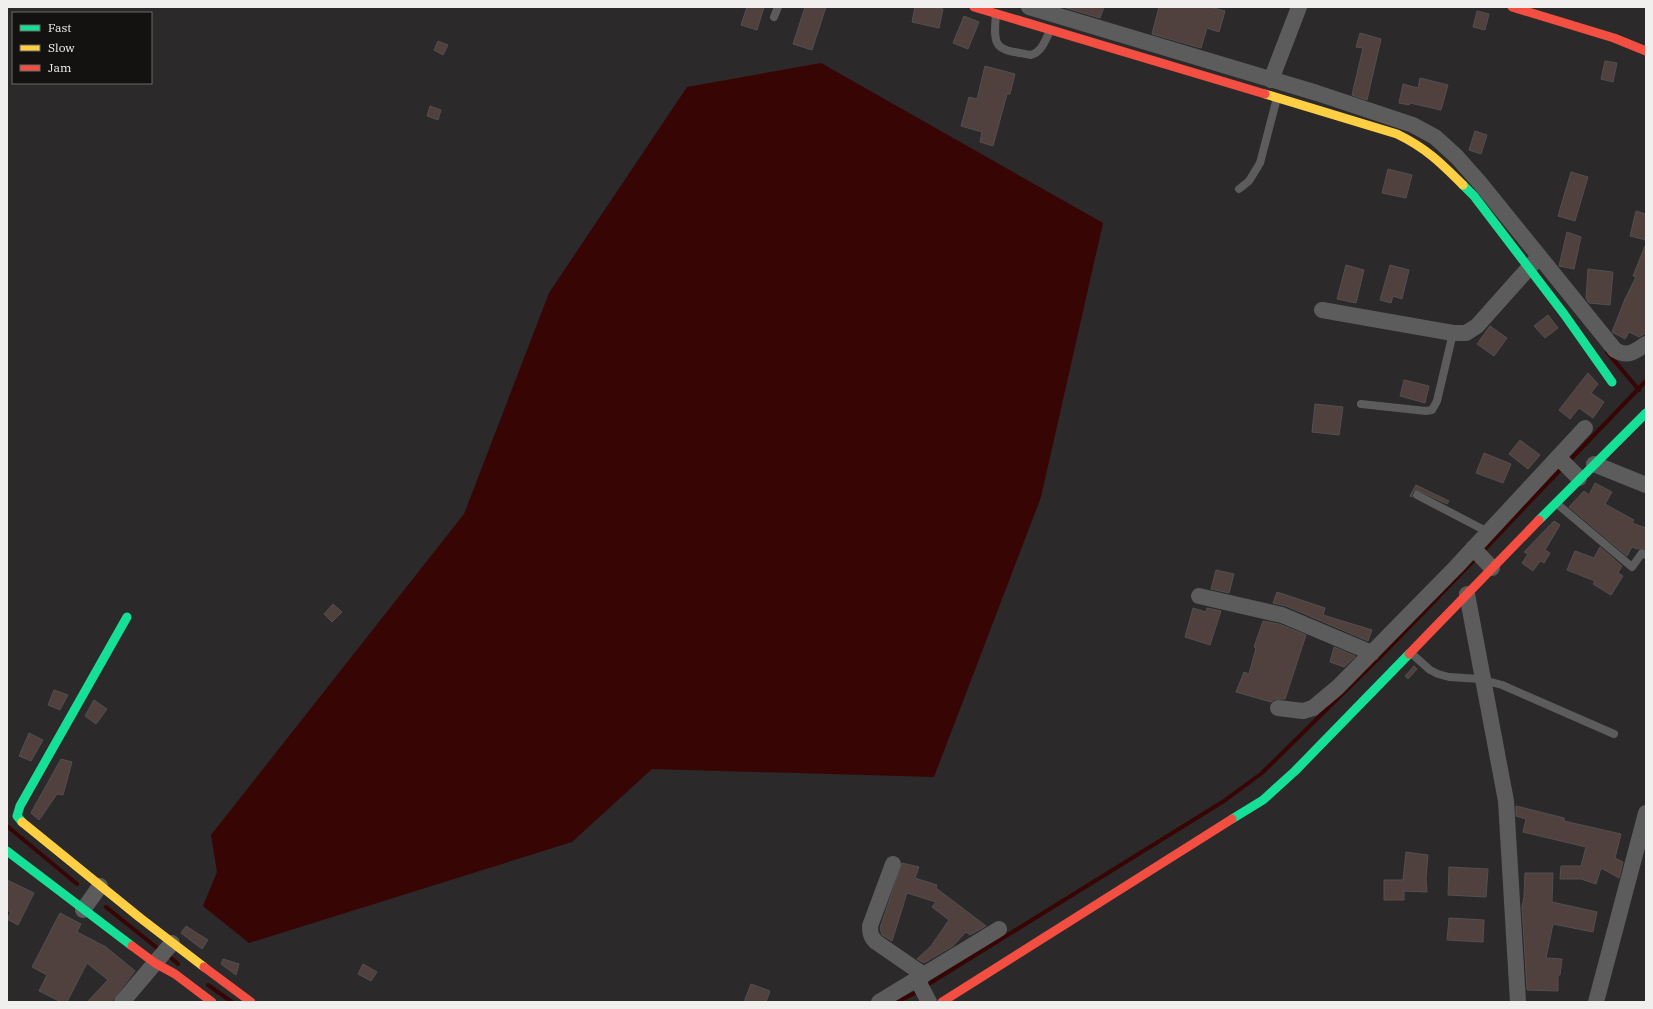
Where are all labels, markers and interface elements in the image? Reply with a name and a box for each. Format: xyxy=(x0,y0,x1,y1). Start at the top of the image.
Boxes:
legend xyxy=(12,12,152,84)
text: Fast xyxy=(48,20,72,35)
text: Slow xyxy=(48,40,75,55)
text: Jam xyxy=(48,60,72,75)

